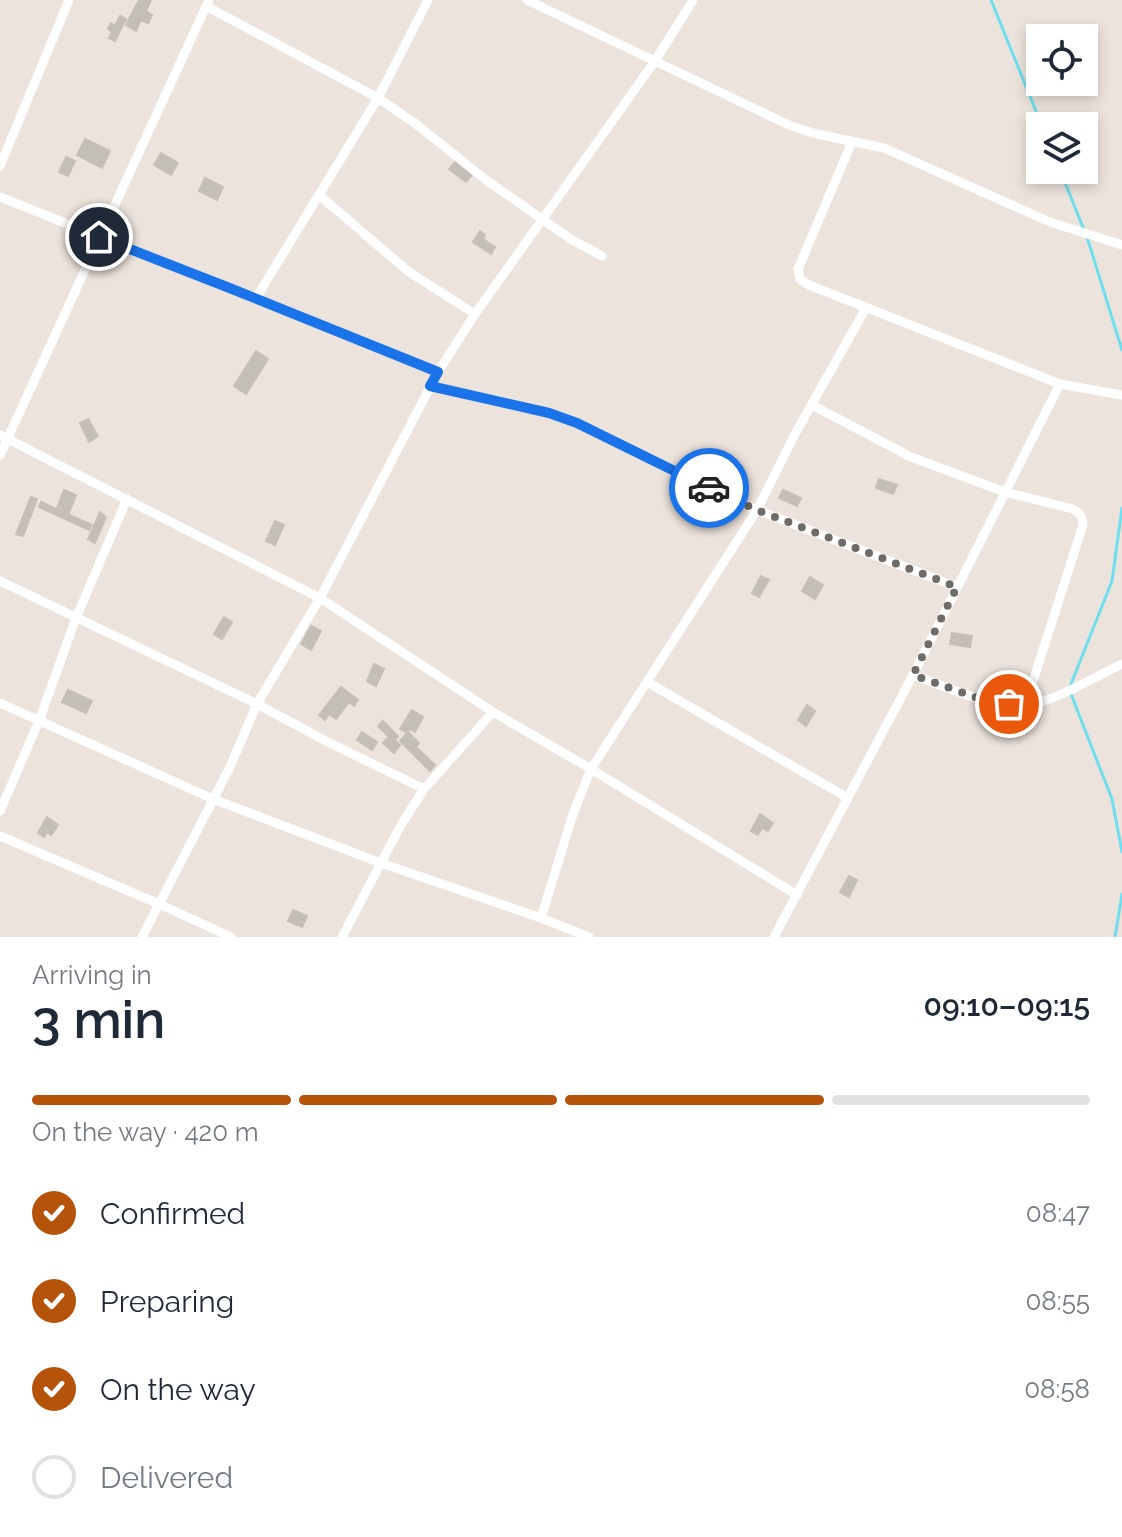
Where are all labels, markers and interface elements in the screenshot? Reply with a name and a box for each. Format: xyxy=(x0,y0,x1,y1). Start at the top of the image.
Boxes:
map controls xyxy=(1026,24,1098,184)
button: locate xyxy=(1026,24,1098,96)
button: layers xyxy=(1026,112,1098,184)
pin xyxy=(65,203,133,271)
icon: home xyxy=(77,215,121,259)
courier xyxy=(669,448,749,528)
icon: car xyxy=(687,466,731,510)
pin xyxy=(975,670,1043,738)
icon: bag xyxy=(987,682,1031,726)
text: Arriving in xyxy=(32,960,152,990)
text: 09:10–09:15 xyxy=(923,988,1090,1023)
text: 3 min xyxy=(32,989,165,1050)
text: On the way · 420 m xyxy=(32,1117,259,1147)
icon: check xyxy=(32,1191,76,1235)
text: Confirmed xyxy=(100,1196,245,1231)
text: 08:47 xyxy=(1026,1198,1090,1228)
icon: check xyxy=(32,1279,76,1323)
text: Preparing xyxy=(100,1284,234,1319)
text: 08:55 xyxy=(1025,1286,1090,1316)
icon: check xyxy=(32,1367,76,1411)
text: On the way xyxy=(100,1372,256,1407)
text: 08:58 xyxy=(1024,1374,1090,1404)
text: Delivered xyxy=(100,1460,233,1495)

